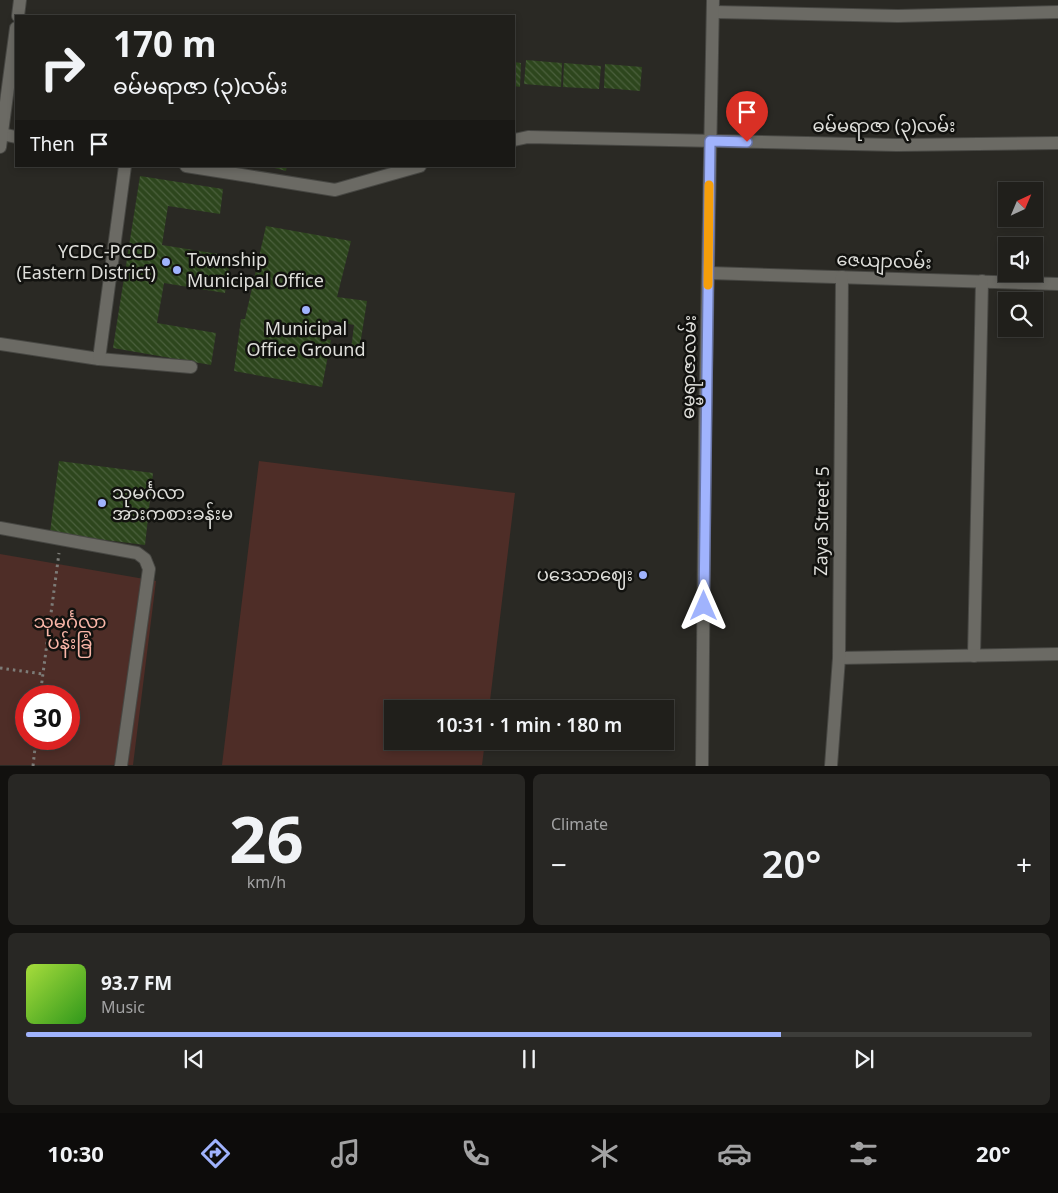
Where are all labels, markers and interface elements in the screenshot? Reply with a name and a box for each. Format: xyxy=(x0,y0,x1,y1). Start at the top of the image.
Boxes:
text: 170 m xyxy=(113,20,216,67)
icon: right xyxy=(30,35,95,100)
text: ဓမ်မရာဇာ (၃)လမ်း xyxy=(113,70,288,100)
pin xyxy=(726,91,768,142)
icon: arrive xyxy=(733,98,761,126)
street label: ဓမ်မရာဇာ (၃)လမ်း xyxy=(813,113,955,141)
icon: arrive xyxy=(85,130,113,158)
text: Then xyxy=(30,131,75,157)
north arrow xyxy=(998,182,1042,228)
map controls xyxy=(998,182,1043,337)
button: sound xyxy=(998,237,1043,282)
place label: YCDC-PCCD (Eastern District) xyxy=(16,239,156,284)
street label: ဇေယျာလမ်း xyxy=(836,246,932,278)
place label: Township Municipal Office xyxy=(187,247,324,292)
marker: YCDC-PCCD (Eastern District) xyxy=(160,256,172,268)
marker: Township Municipal Office xyxy=(171,264,183,276)
button: search xyxy=(998,292,1043,337)
marker: Municipal Office Ground xyxy=(300,304,312,316)
street label: ဓမ္မရာဇာလမ်း xyxy=(675,315,705,419)
place label: Municipal Office Ground xyxy=(247,316,365,361)
street label: Zaya Street 5 xyxy=(808,466,834,576)
place label: သုမင်္ဂလာ အားကစားခန်းမ xyxy=(112,480,233,529)
marker: သုမင်္ဂလာ အားကစားခန်းမ xyxy=(96,497,108,509)
place label: ပဒေသာဈေး xyxy=(537,562,633,590)
marker: ပဒေသာဈေး xyxy=(637,569,649,581)
position arrow xyxy=(677,579,729,631)
park label: သုမင်္ဂလာ ပန်းခြံ xyxy=(34,609,106,658)
speed limit sign: 30 xyxy=(15,685,80,750)
text: 10:31 · 1 min · 180 m xyxy=(436,712,622,738)
text: 26 xyxy=(229,794,304,882)
text: Climate xyxy=(551,813,608,835)
text: 20° xyxy=(762,837,821,889)
text: − xyxy=(551,845,567,883)
text: + xyxy=(1016,845,1032,883)
text: km/h xyxy=(247,871,286,893)
text: 93.7 FM xyxy=(101,970,172,996)
text: Music xyxy=(101,996,145,1018)
icon: previous xyxy=(180,1045,208,1073)
icon: pause xyxy=(515,1045,543,1073)
icon: next xyxy=(850,1045,878,1073)
icon: directions xyxy=(198,1136,233,1171)
icon: music xyxy=(328,1136,363,1171)
icon: phone xyxy=(458,1136,493,1171)
icon: climate xyxy=(587,1136,622,1171)
icon: car xyxy=(717,1136,752,1171)
icon: filters xyxy=(846,1136,881,1171)
text: 10:30 xyxy=(47,1138,104,1168)
text: 20° xyxy=(976,1138,1011,1168)

